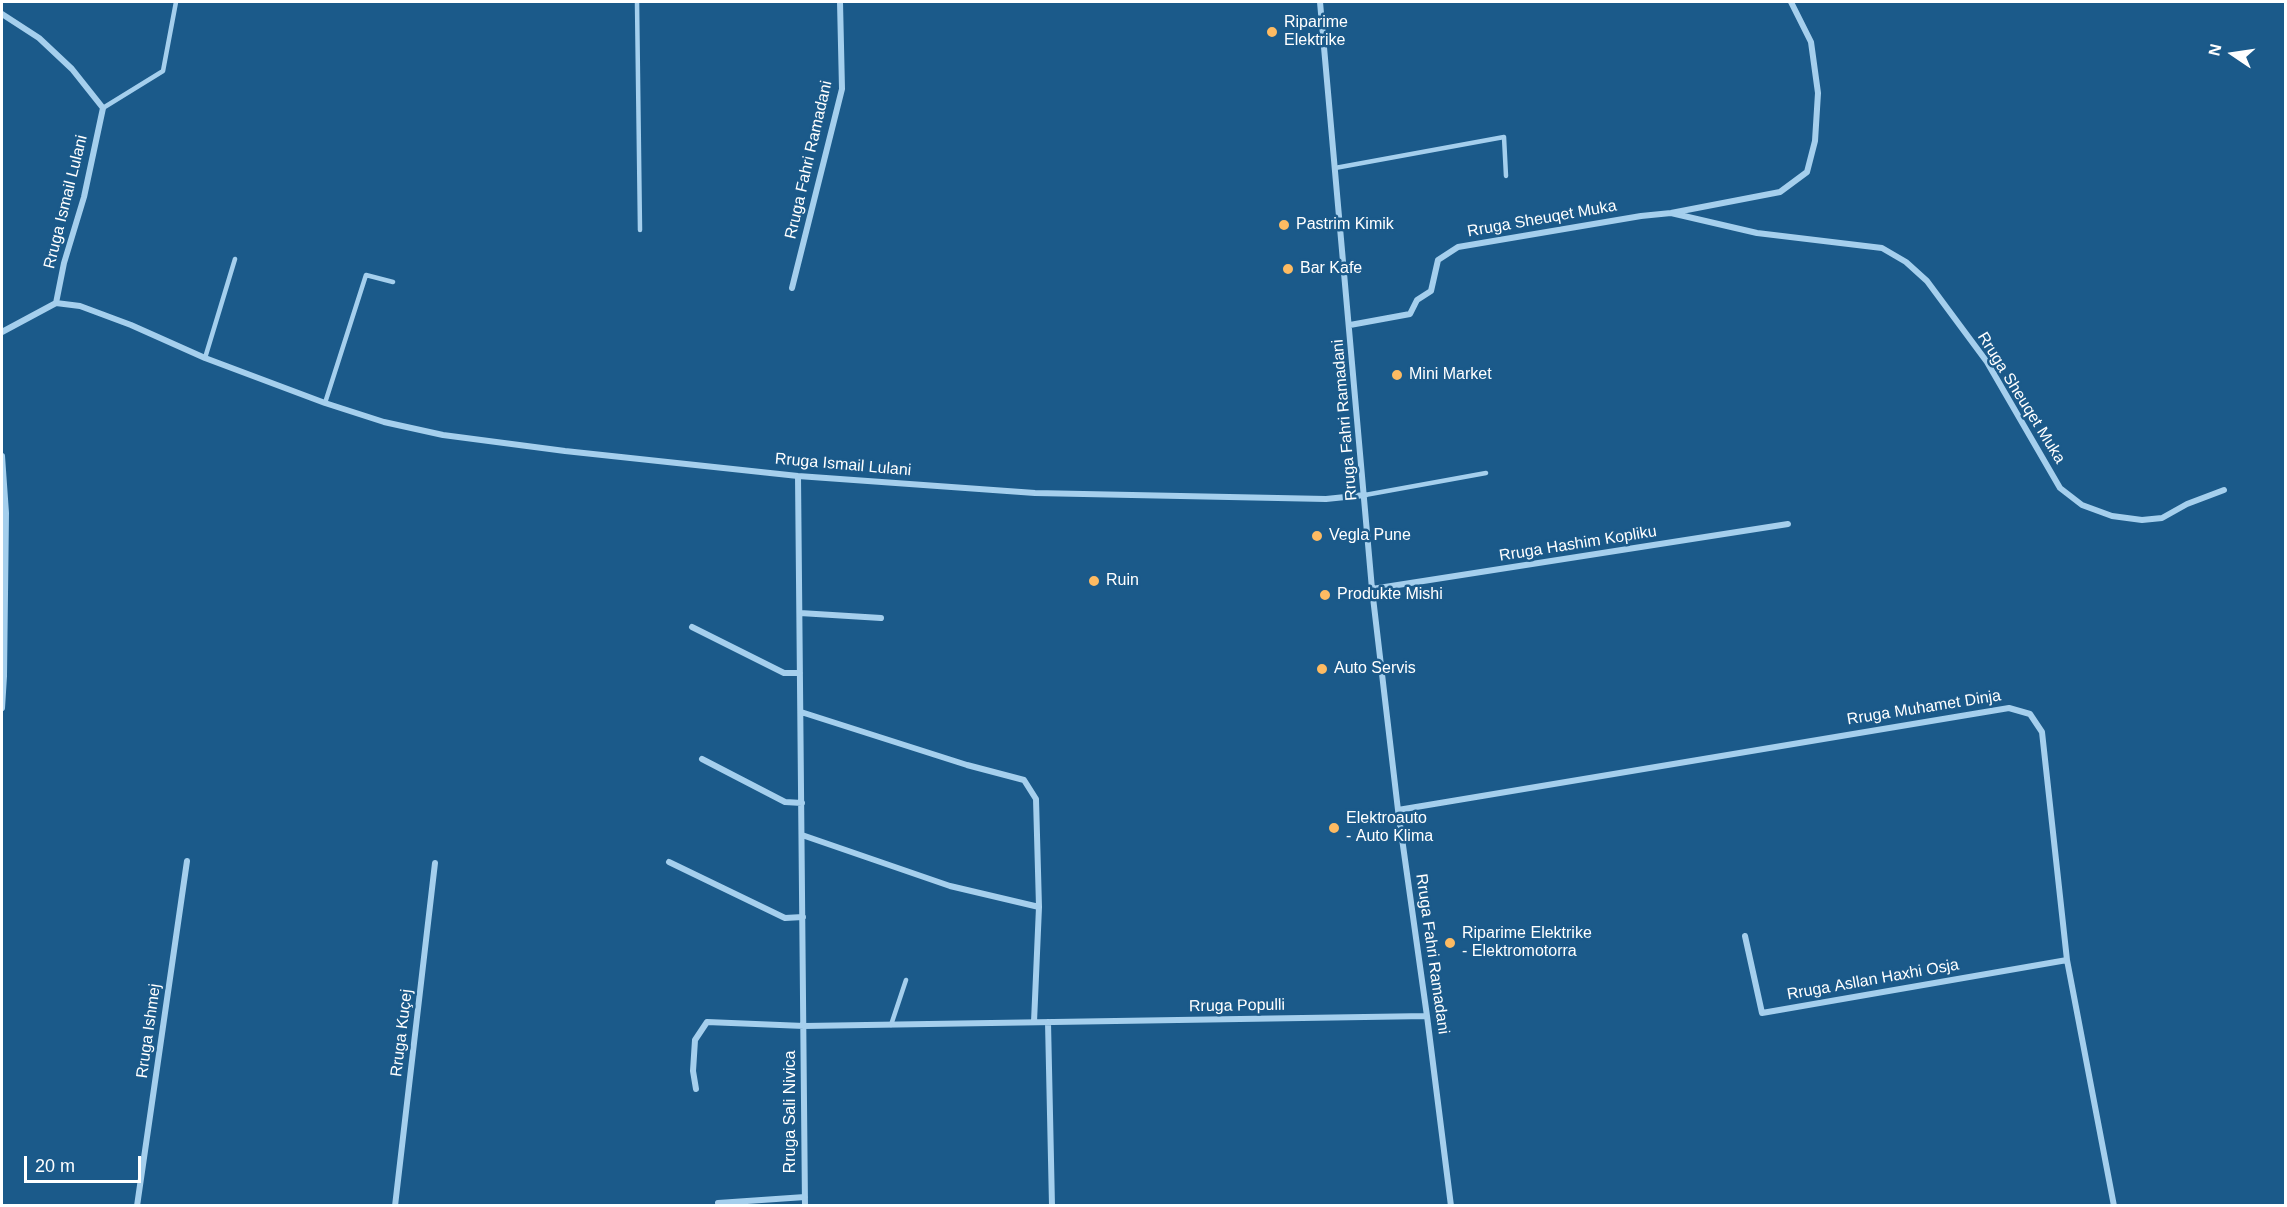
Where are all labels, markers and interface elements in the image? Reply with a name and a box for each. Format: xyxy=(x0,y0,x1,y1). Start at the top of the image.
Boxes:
place label: Riparime Elektrike xyxy=(1284,13,1348,51)
north arrow xyxy=(2203,24,2263,84)
marker: Riparime Elektrike xyxy=(1265,25,1279,39)
text: N xyxy=(2205,42,2225,57)
street label: Rruga Fahri Ramadani xyxy=(781,79,837,241)
street label: Rruga Ismail Lulani xyxy=(40,133,92,271)
street label: Rruga Sheuqet Muka xyxy=(1466,196,1618,242)
place label: Pastrim Kimik xyxy=(1296,215,1394,235)
marker: Pastrim Kimik xyxy=(1277,218,1291,232)
place label: Bar Kafe xyxy=(1300,259,1362,279)
marker: Bar Kafe xyxy=(1281,262,1295,276)
street label: Rruga Sheuqet Muka xyxy=(1973,329,2069,467)
street label: Rruga Fahri Ramadani xyxy=(1328,339,1362,501)
place label: Mini Market xyxy=(1409,365,1492,385)
marker: Mini Market xyxy=(1390,368,1404,382)
street label: Rruga Ismail Lulani xyxy=(774,449,912,481)
street label: Rruga Hashim Kopliku xyxy=(1498,522,1658,566)
place label: Vegla Pune xyxy=(1329,526,1411,546)
marker: Vegla Pune xyxy=(1310,529,1324,543)
place label: Ruin xyxy=(1106,571,1139,591)
marker: Ruin xyxy=(1087,574,1101,588)
place label: Produkte Mishi xyxy=(1337,585,1443,605)
marker: Produkte Mishi xyxy=(1318,588,1332,602)
place label: Auto Servis xyxy=(1334,659,1416,679)
marker: Auto Servis xyxy=(1315,662,1329,676)
street label: Rruga Muhamet Dinja xyxy=(1846,686,2002,730)
place label: Elektroauto - Auto Klima xyxy=(1346,809,1433,847)
marker: Elektroauto - Auto Klima xyxy=(1327,821,1341,835)
street label: Rruga Fahri Ramadani xyxy=(1411,873,1453,1035)
place label: Riparime Elektrike - Elektromotorra xyxy=(1462,924,1592,962)
marker: Riparime Elektrike - Elektromotorra xyxy=(1443,936,1457,950)
street label: Rruga Asllan Haxhi Osja xyxy=(1786,955,1960,1005)
street label: Rruga Ishmej xyxy=(133,983,165,1079)
street label: Rruga Kuçej xyxy=(387,988,417,1078)
street label: Rruga Populli xyxy=(1189,996,1285,1016)
street label: Rruga Sali Nivica xyxy=(781,1051,801,1173)
scale bar xyxy=(27,1144,144,1182)
text: 20 m xyxy=(35,1156,75,1176)

